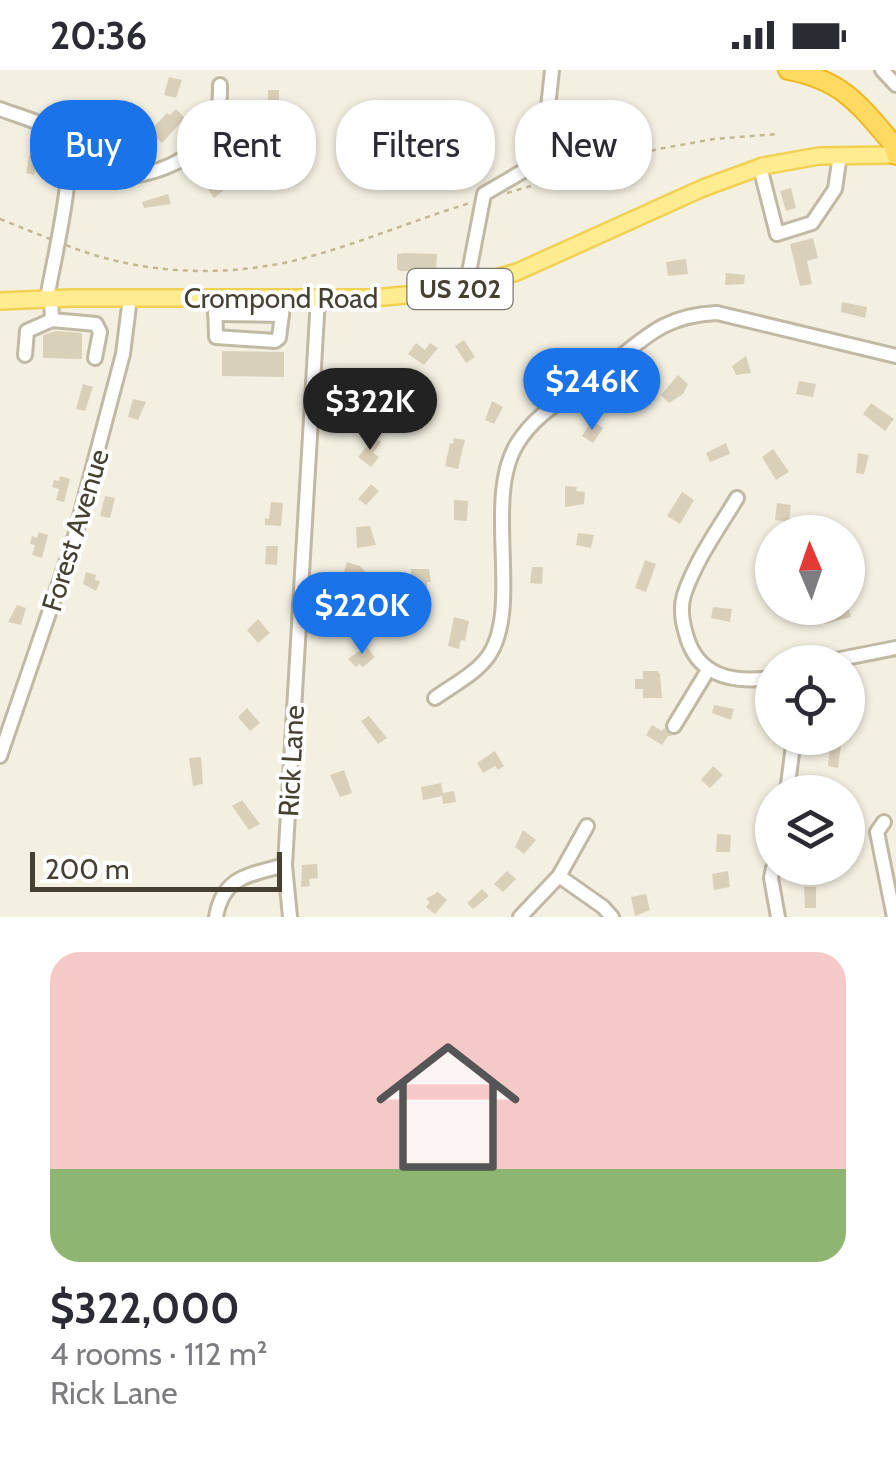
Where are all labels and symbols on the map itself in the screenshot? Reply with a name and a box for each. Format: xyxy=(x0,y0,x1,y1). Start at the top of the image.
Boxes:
road number: US 202 xyxy=(408,269,512,309)
street label: Crompond Road xyxy=(184,281,378,315)
pin: $246K xyxy=(522,348,662,433)
pin: $322K xyxy=(300,368,440,453)
street label: Forest Avenue xyxy=(34,445,116,615)
north arrow xyxy=(755,515,865,625)
pin: $220K xyxy=(292,572,432,657)
street label: Rick Lane xyxy=(271,704,311,818)
scale bar xyxy=(30,847,282,891)

